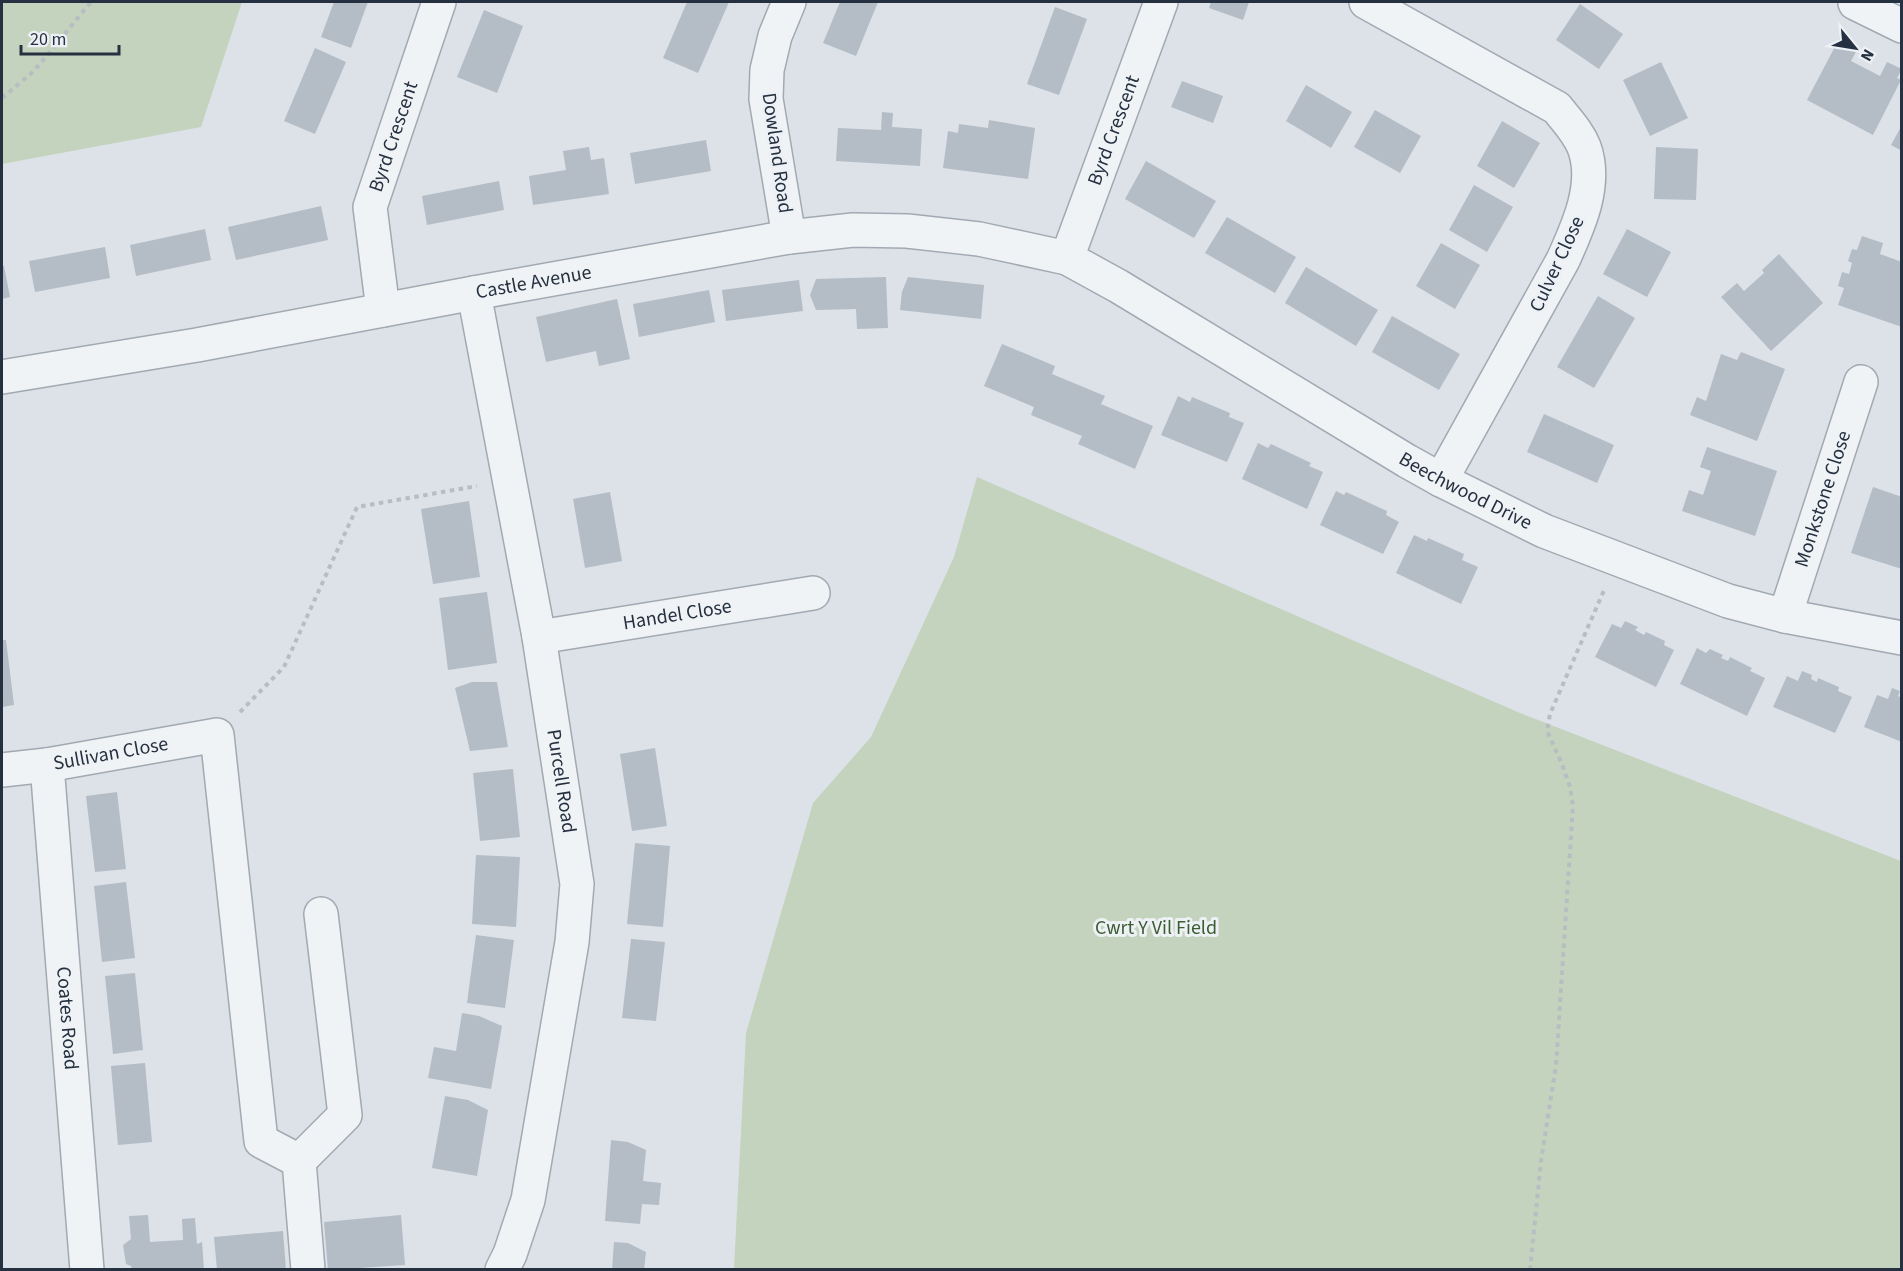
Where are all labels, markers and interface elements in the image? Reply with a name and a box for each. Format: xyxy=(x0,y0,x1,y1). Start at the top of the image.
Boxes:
scale bar xyxy=(21,18,118,56)
north arrow xyxy=(1825,18,1885,78)
text: 20 m xyxy=(30,27,66,52)
text: N xyxy=(1855,45,1879,65)
street label: Byrd Crescent xyxy=(1081,71,1147,189)
street label: Byrd Crescent xyxy=(362,77,425,196)
street label: Dowland Road xyxy=(755,91,799,215)
street label: Culver Close xyxy=(1523,211,1591,317)
street label: Castle Avenue xyxy=(474,258,594,306)
street label: Monkstone Close xyxy=(1788,427,1858,571)
street label: Beechwood Drive xyxy=(1393,445,1537,537)
street label: Handel Close xyxy=(621,592,734,637)
street label: Purcell Road xyxy=(539,727,583,835)
street label: Sullivan Close xyxy=(51,730,171,778)
park label: Cwrt Y Vil Field xyxy=(1095,914,1217,942)
street label: Coates Road xyxy=(49,965,85,1071)

